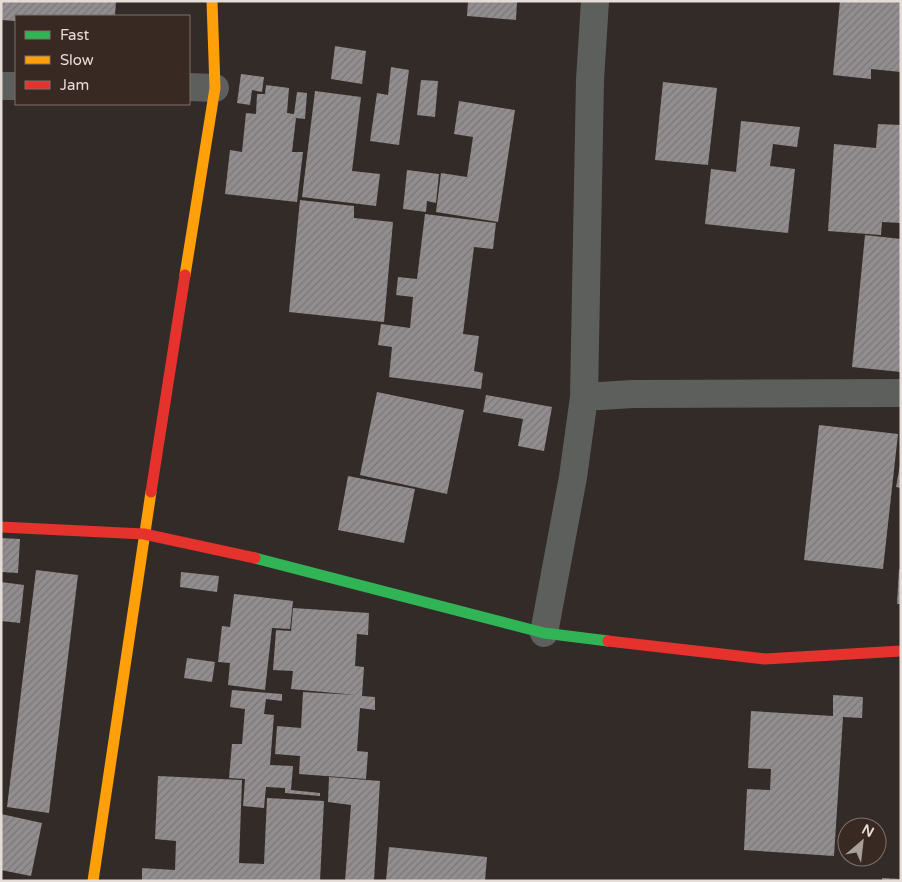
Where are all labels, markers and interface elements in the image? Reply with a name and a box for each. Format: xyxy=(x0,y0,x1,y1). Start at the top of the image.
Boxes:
legend xyxy=(15,15,190,105)
text: Fast xyxy=(60,26,90,44)
text: Slow xyxy=(60,51,94,69)
text: Jam xyxy=(60,76,89,94)
north arrow xyxy=(837,817,887,867)
text: N xyxy=(859,821,877,841)

